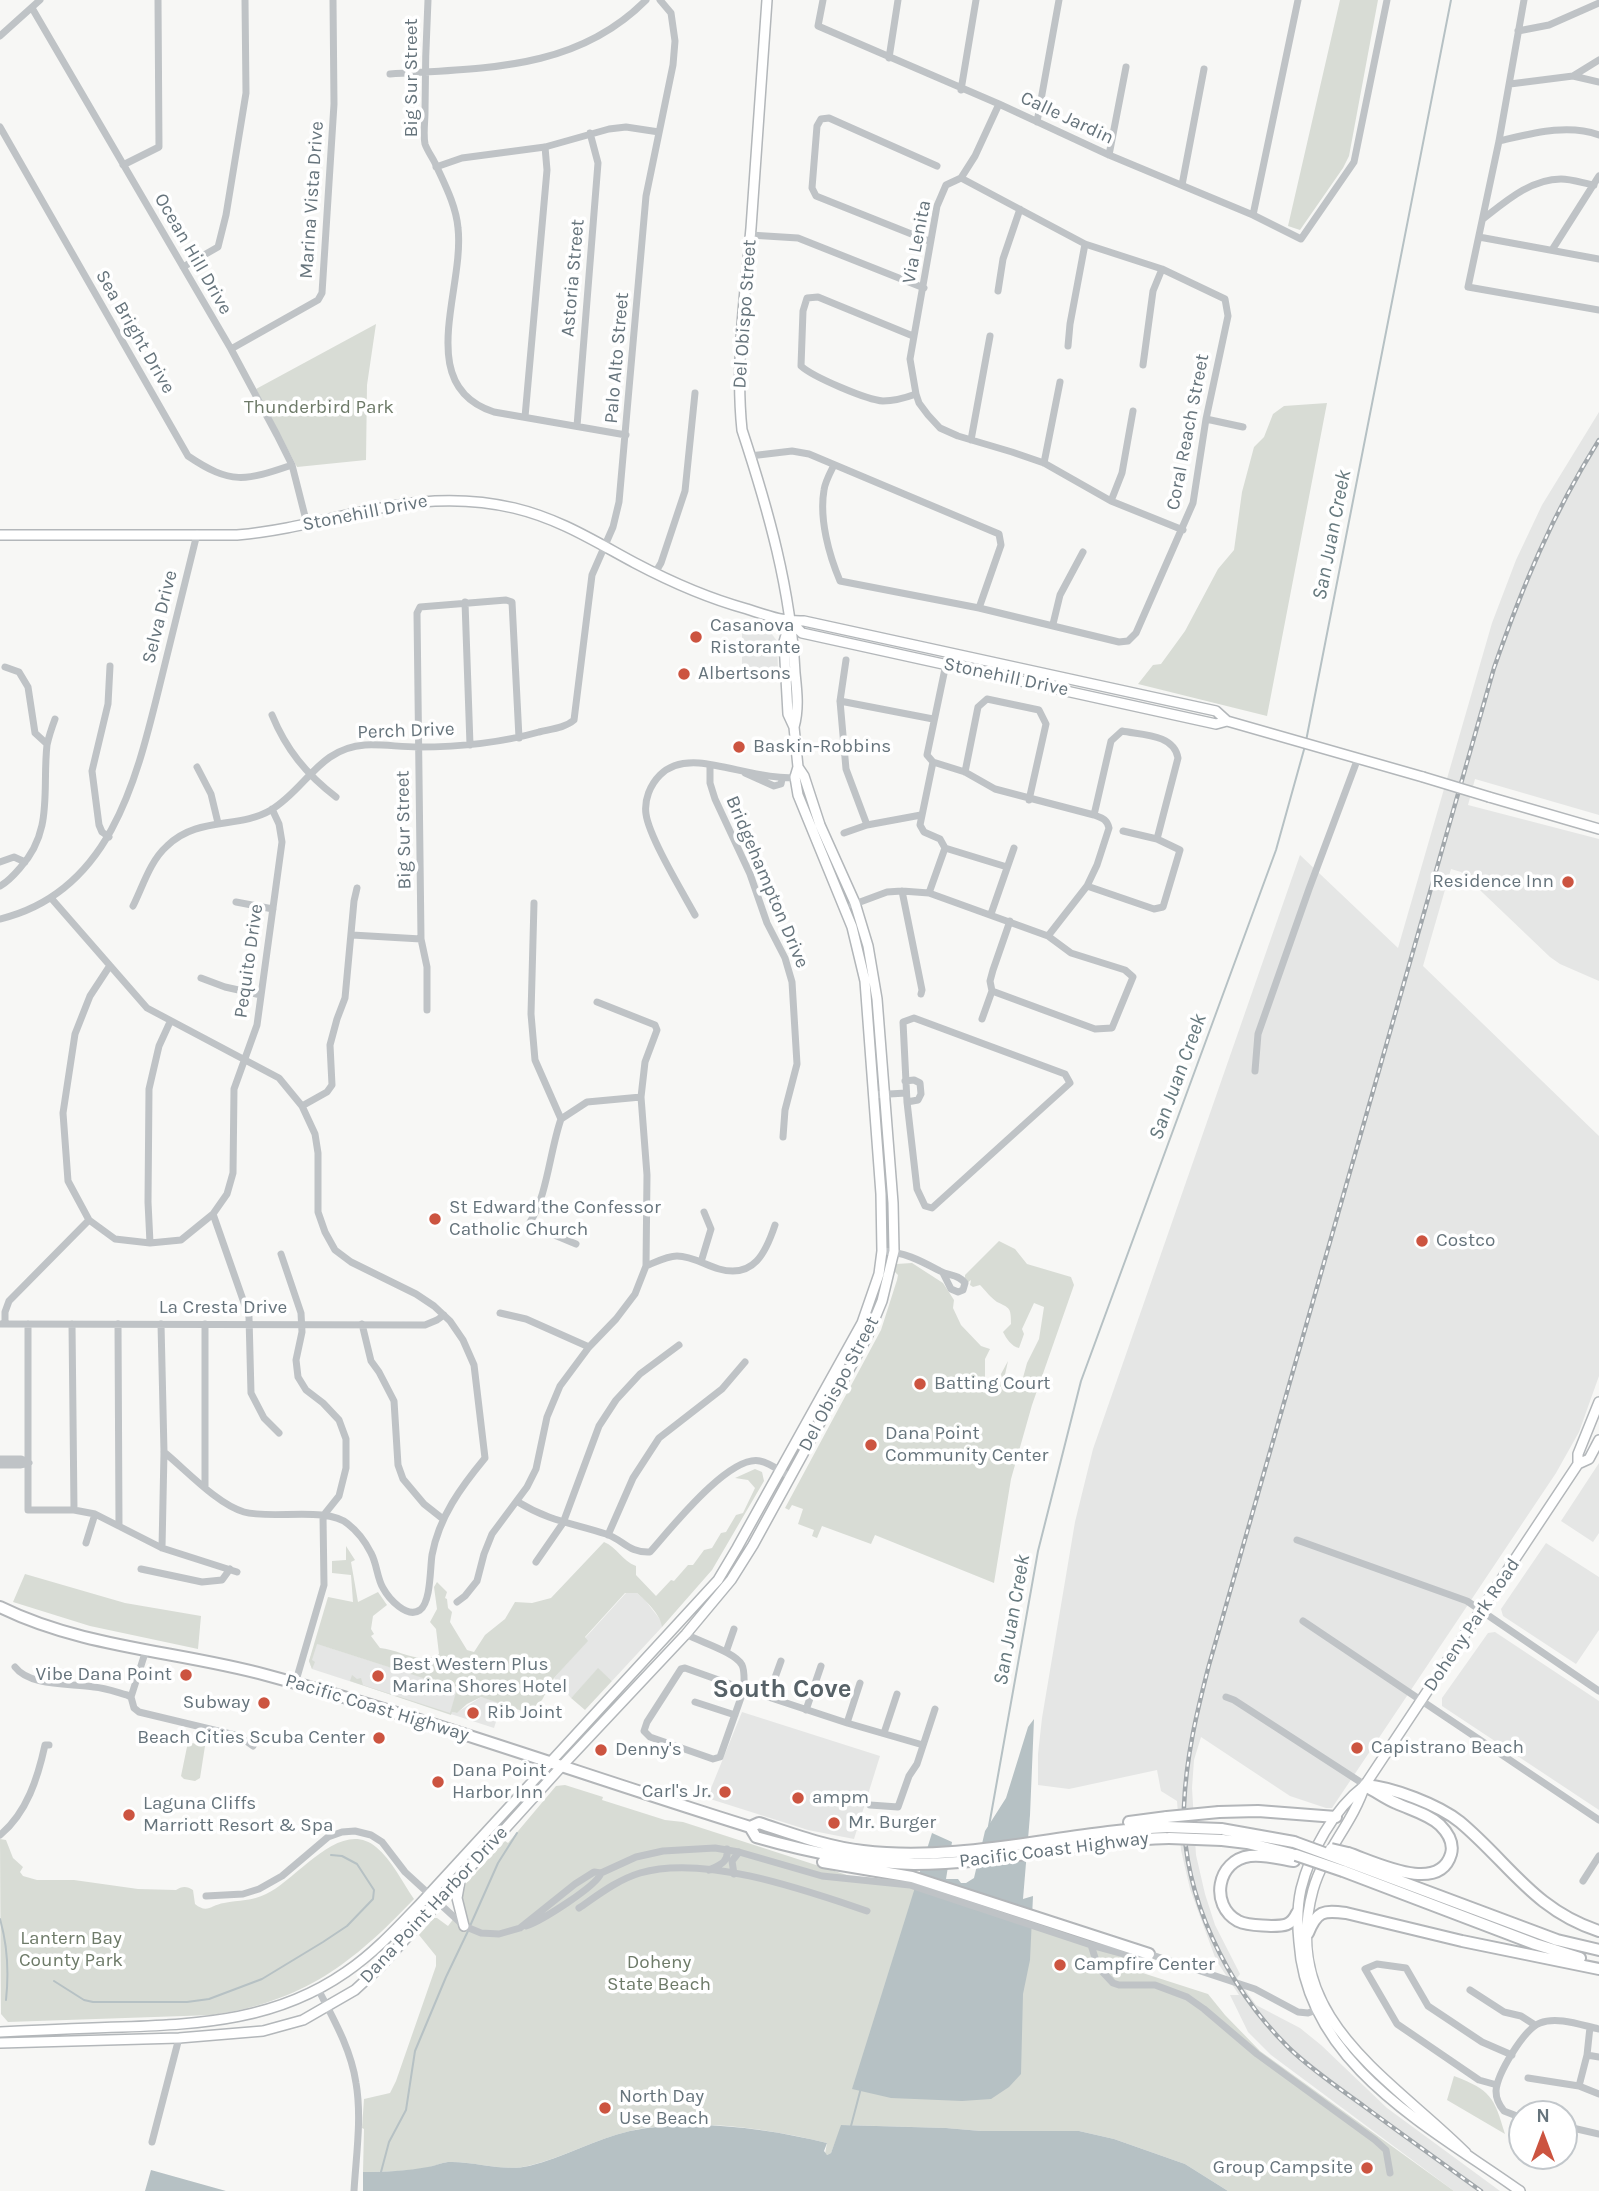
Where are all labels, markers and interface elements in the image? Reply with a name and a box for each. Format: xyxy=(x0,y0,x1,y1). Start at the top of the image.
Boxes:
street label: Big Sur Street xyxy=(401,18,423,138)
street label: Calle Jardin xyxy=(1017,86,1117,150)
street label: Marina Vista Drive xyxy=(295,120,329,280)
street label: Ocean Hill Drive xyxy=(149,189,237,319)
street label: Via Lenita xyxy=(898,198,936,286)
street label: Astoria Street xyxy=(556,218,590,338)
street label: Del Obispo Street xyxy=(728,239,762,389)
street label: Sea Bright Drive xyxy=(90,266,180,398)
street label: Palo Alto Street xyxy=(600,291,634,425)
street label: Coral Reach Street xyxy=(1162,352,1214,512)
park label: Thunderbird Park xyxy=(244,397,394,419)
water label: San Juan Creek xyxy=(1307,468,1357,602)
street label: Stonehill Drive xyxy=(301,490,429,536)
street label: Selva Drive xyxy=(137,568,183,666)
place label: Casanova Ristorante xyxy=(710,615,801,659)
marker: Casanova Ristorante xyxy=(688,629,704,645)
street label: Stonehill Drive xyxy=(942,653,1070,701)
place label: Albertsons xyxy=(698,663,791,685)
marker: Albertsons xyxy=(676,666,692,682)
street label: Perch Drive xyxy=(357,718,455,744)
place label: Baskin-Robbins xyxy=(753,736,891,758)
marker: Baskin-Robbins xyxy=(731,739,747,755)
street label: Big Sur Street xyxy=(392,770,416,890)
street label: Bridgehampton Drive xyxy=(720,793,814,971)
place label: Residence Inn xyxy=(1432,871,1554,893)
marker: Residence Inn xyxy=(1560,874,1576,890)
street label: Pequito Drive xyxy=(230,902,268,1020)
water label: San Juan Creek xyxy=(1144,1010,1212,1144)
place label: St Edward the Confessor Catholic Church xyxy=(449,1197,661,1241)
marker: St Edward the Confessor Catholic Church xyxy=(427,1211,443,1227)
place label: Costco xyxy=(1436,1230,1495,1252)
marker: Costco xyxy=(1414,1233,1430,1249)
street label: La Cresta Drive xyxy=(159,1297,287,1319)
street label: Del Obispo Street xyxy=(794,1313,884,1455)
place label: Batting Court xyxy=(934,1373,1050,1395)
marker: Batting Court xyxy=(912,1376,928,1392)
place label: Dana Point Community Center xyxy=(885,1423,1048,1467)
marker: Dana Point Community Center xyxy=(863,1437,879,1453)
water label: San Juan Creek xyxy=(988,1553,1036,1687)
street label: Doheny Park Road xyxy=(1419,1554,1525,1696)
place label: Best Western Plus Marina Shores Hotel xyxy=(392,1654,567,1698)
place label: Vibe Dana Point xyxy=(36,1664,172,1686)
marker: Vibe Dana Point xyxy=(178,1667,194,1683)
marker: Best Western Plus Marina Shores Hotel xyxy=(370,1668,386,1684)
street label: Pacific Coast Highway xyxy=(282,1669,472,1747)
district label: South Cove xyxy=(712,1674,852,1706)
place label: Subway xyxy=(183,1692,250,1714)
marker: Subway xyxy=(256,1695,272,1711)
place label: Rib Joint xyxy=(487,1702,562,1724)
marker: Rib Joint xyxy=(465,1705,481,1721)
place label: Beach Cities Scuba Center xyxy=(137,1727,365,1749)
marker: Beach Cities Scuba Center xyxy=(371,1730,387,1746)
place label: Capistrano Beach xyxy=(1371,1737,1524,1759)
place label: Denny's xyxy=(615,1739,682,1761)
marker: Capistrano Beach xyxy=(1349,1740,1365,1756)
marker: Denny's xyxy=(593,1742,609,1758)
place label: Dana Point Harbor Inn xyxy=(452,1760,547,1804)
marker: Dana Point Harbor Inn xyxy=(430,1774,446,1790)
place label: Carl's Jr. xyxy=(642,1781,711,1803)
marker: Carl's Jr. xyxy=(717,1784,733,1800)
place label: ampm xyxy=(812,1787,869,1809)
marker: ampm xyxy=(790,1790,806,1806)
place label: Laguna Cliffs Marriott Resort & Spa xyxy=(143,1793,333,1837)
marker: Laguna Cliffs Marriott Resort & Spa xyxy=(121,1807,137,1823)
place label: Mr. Burger xyxy=(848,1812,936,1834)
marker: Mr. Burger xyxy=(826,1815,842,1831)
street label: Dana Point Harbor Drive xyxy=(355,1822,513,1988)
street label: Pacific Coast Highway xyxy=(958,1827,1150,1873)
park label: Lantern Bay County Park xyxy=(19,1928,123,1972)
park label: Doheny State Beach xyxy=(607,1952,711,1996)
place label: Campfire Center xyxy=(1074,1954,1215,1976)
marker: Campfire Center xyxy=(1052,1957,1068,1973)
place label: North Day Use Beach xyxy=(619,2086,709,2130)
marker: North Day Use Beach xyxy=(597,2100,613,2116)
north arrow xyxy=(1508,2100,1578,2170)
text: N xyxy=(1536,2105,1550,2127)
place label: Group Campsite xyxy=(1213,2157,1353,2179)
marker: Group Campsite xyxy=(1359,2160,1375,2176)

